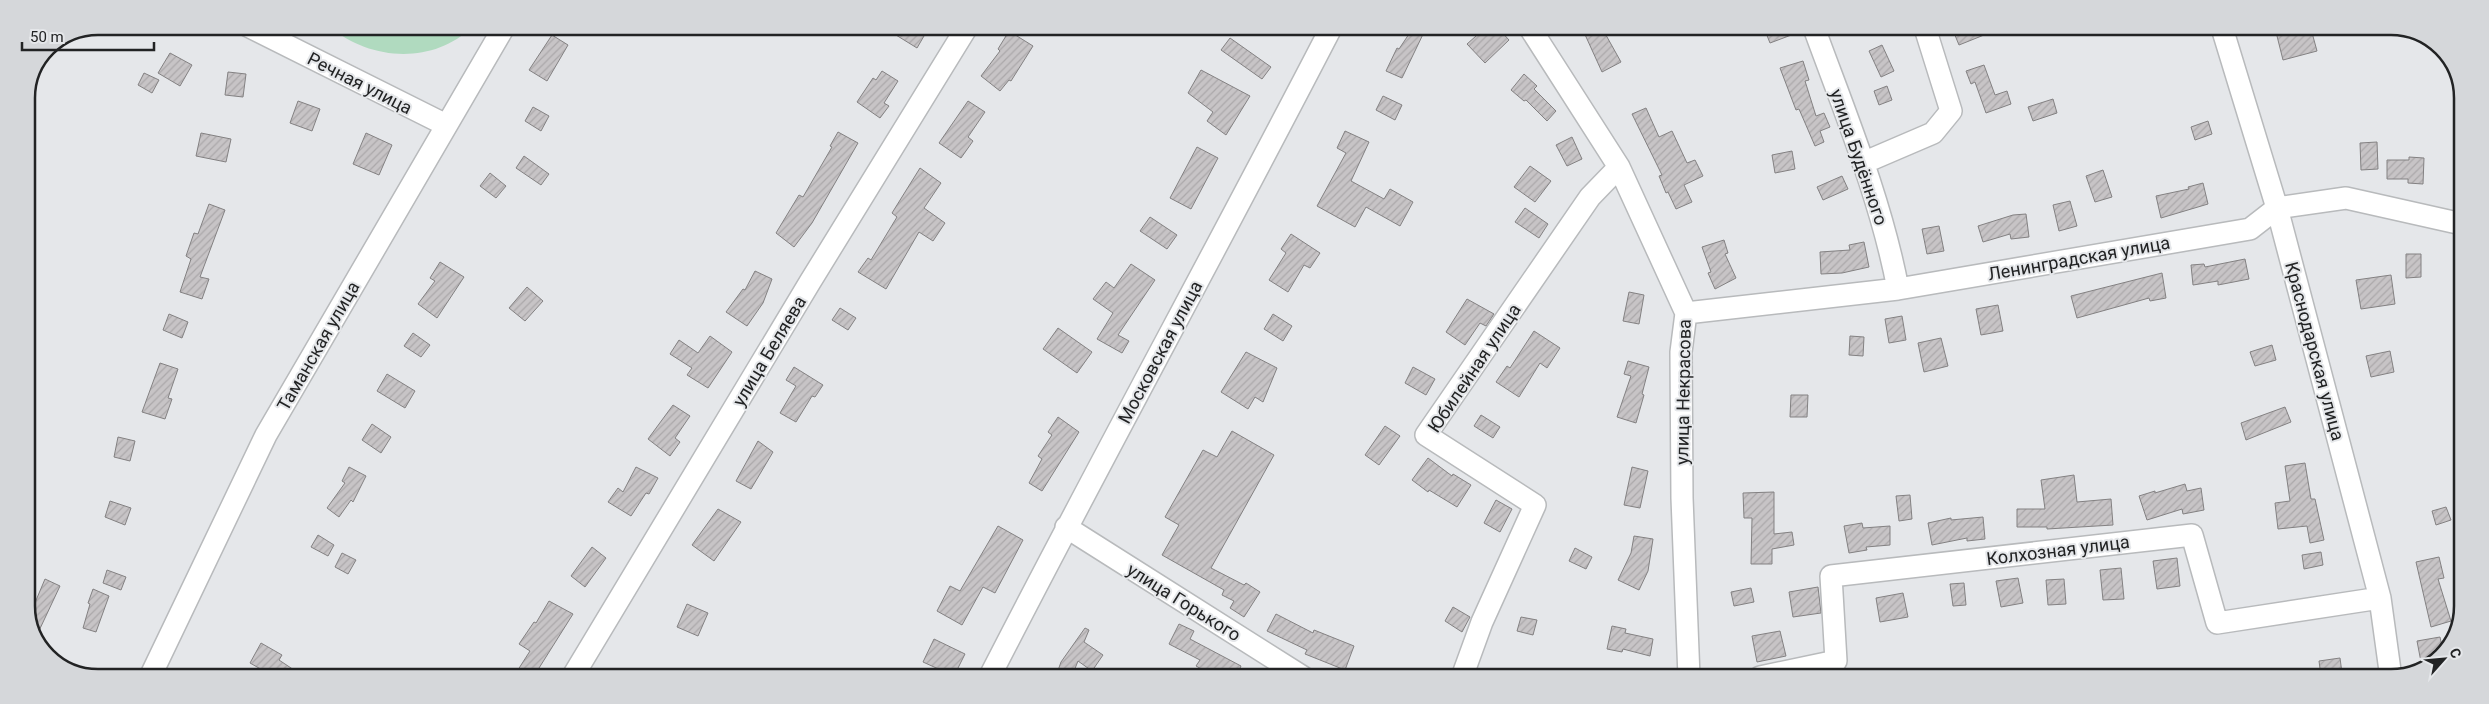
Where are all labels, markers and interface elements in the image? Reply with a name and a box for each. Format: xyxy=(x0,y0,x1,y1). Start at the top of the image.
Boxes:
scale bar xyxy=(22,20,155,52)
text: 50 m xyxy=(30,28,64,46)
street label: Речная улица xyxy=(304,48,416,118)
street label: улица Будённого xyxy=(1826,86,1892,228)
street label: Ленинградская улица xyxy=(1986,232,2172,284)
street label: Краснодарская улица xyxy=(2281,259,2349,443)
street label: Московская улица xyxy=(1114,277,1206,427)
street label: Таманская улица xyxy=(272,278,364,414)
street label: улица Беляева xyxy=(728,292,810,410)
street label: Юбилейная улица xyxy=(1423,300,1525,436)
street label: улица Некрасова xyxy=(1671,319,1695,465)
street label: Колхозная улица xyxy=(1985,531,2131,569)
street label: улица Горького xyxy=(1123,559,1245,645)
north arrow xyxy=(2419,634,2469,684)
text: С xyxy=(2446,645,2465,661)

